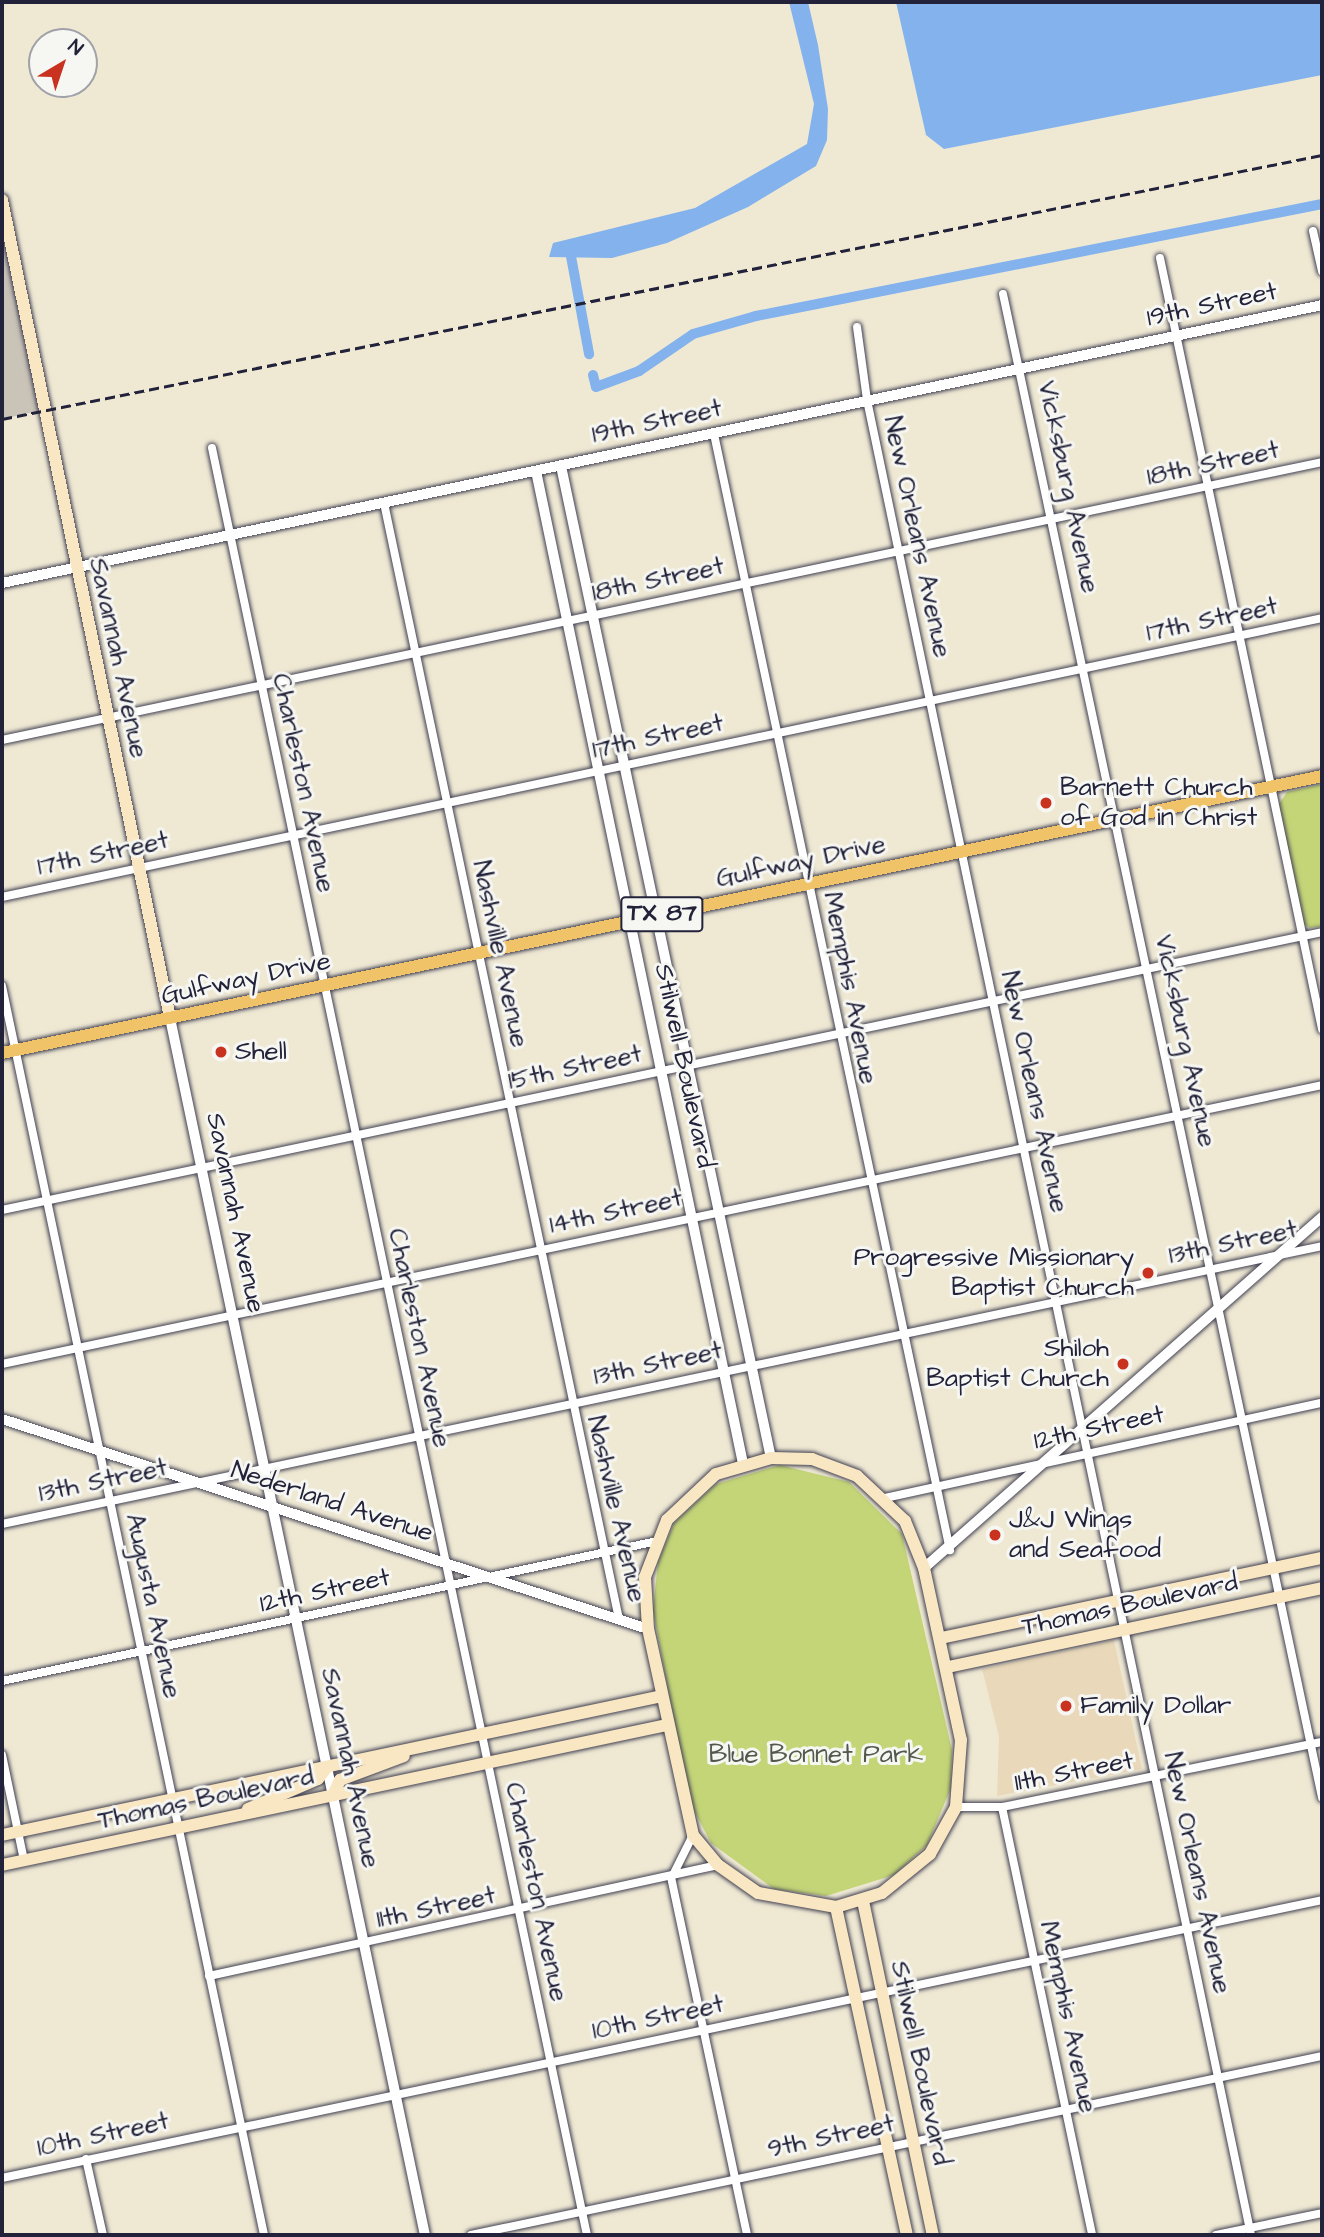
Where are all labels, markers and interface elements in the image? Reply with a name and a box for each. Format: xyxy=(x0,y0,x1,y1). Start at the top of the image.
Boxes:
north arrow xyxy=(28,28,98,98)
text: N xyxy=(62,34,88,62)
street label: 19th Street xyxy=(1144,276,1280,334)
street label: Vicksburg Avenue xyxy=(1030,378,1106,596)
street label: 19th Street xyxy=(589,393,725,451)
street label: New Orleans Avenue xyxy=(876,414,958,660)
street label: 18th Street xyxy=(1144,435,1282,493)
street label: 18th Street xyxy=(589,551,727,609)
street label: Savannah Avenue xyxy=(82,555,154,761)
street label: 17th Street xyxy=(1144,591,1280,649)
street label: Charleston Avenue xyxy=(265,671,341,895)
street label: 17th Street xyxy=(590,708,726,766)
place label: Barnett Church of God in Christ xyxy=(1060,772,1257,834)
marker: Barnett Church of God in Christ xyxy=(1038,795,1054,811)
street label: 17th Street xyxy=(35,825,171,883)
street label: Gulfway Drive xyxy=(713,829,889,895)
street label: Nashville Avenue xyxy=(465,858,535,1050)
street label: Memphis Avenue xyxy=(816,889,884,1087)
road number: TX 87 xyxy=(620,894,704,934)
street label: Vicksburg Avenue xyxy=(1147,932,1223,1150)
street label: Gulfway Drive xyxy=(158,946,334,1012)
street label: Stilwell Boulevard xyxy=(647,961,721,1171)
street label: New Orleans Avenue xyxy=(993,969,1075,1215)
place label: Shell xyxy=(235,1036,287,1068)
street label: 15th Street xyxy=(505,1039,645,1097)
marker: Shell xyxy=(213,1044,229,1060)
street label: Savannah Avenue xyxy=(199,1110,271,1316)
street label: 14th Street xyxy=(547,1183,685,1241)
street label: 13th Street xyxy=(1166,1214,1300,1272)
street label: Charleston Avenue xyxy=(381,1226,457,1450)
place label: Progressive Missionary Baptist Church xyxy=(854,1242,1134,1304)
marker: Progressive Missionary Baptist Church xyxy=(1140,1265,1156,1281)
place label: Shiloh Baptist Church xyxy=(926,1333,1109,1394)
street label: 13th Street xyxy=(591,1335,725,1393)
marker: Shiloh Baptist Church xyxy=(1115,1356,1131,1372)
street label: 12th Street xyxy=(1031,1399,1167,1457)
street label: Nashville Avenue xyxy=(579,1413,653,1605)
street label: 13th Street xyxy=(36,1452,170,1510)
street label: Nederland Avenue xyxy=(227,1455,437,1549)
place label: J&J Wings and Seafood xyxy=(1009,1504,1161,1566)
street label: Augusta Avenue xyxy=(118,1511,188,1701)
marker: J&J Wings and Seafood xyxy=(987,1527,1003,1543)
street label: 12th Street xyxy=(257,1562,393,1620)
street label: Thomas Boulevard xyxy=(1019,1567,1241,1643)
street label: Savannah Avenue xyxy=(314,1665,386,1871)
place label: Family Dollar xyxy=(1080,1690,1231,1722)
marker: Family Dollar xyxy=(1058,1698,1074,1714)
park label: Blue Bonnet Park xyxy=(709,1739,923,1771)
street label: 11th Street xyxy=(1012,1745,1136,1799)
street label: New Orleans Avenue xyxy=(1156,1750,1238,1996)
street label: Thomas Boulevard xyxy=(95,1761,317,1837)
street label: Charleston Avenue xyxy=(498,1780,574,2004)
street label: 11th Street xyxy=(374,1880,498,1936)
street label: Memphis Avenue xyxy=(1032,1918,1104,2116)
street label: Stilwell Boulevard xyxy=(883,1958,957,2168)
street label: 10th Street xyxy=(589,1989,727,2047)
street label: 10th Street xyxy=(34,2106,172,2164)
street label: 9th Street xyxy=(765,2108,897,2166)

